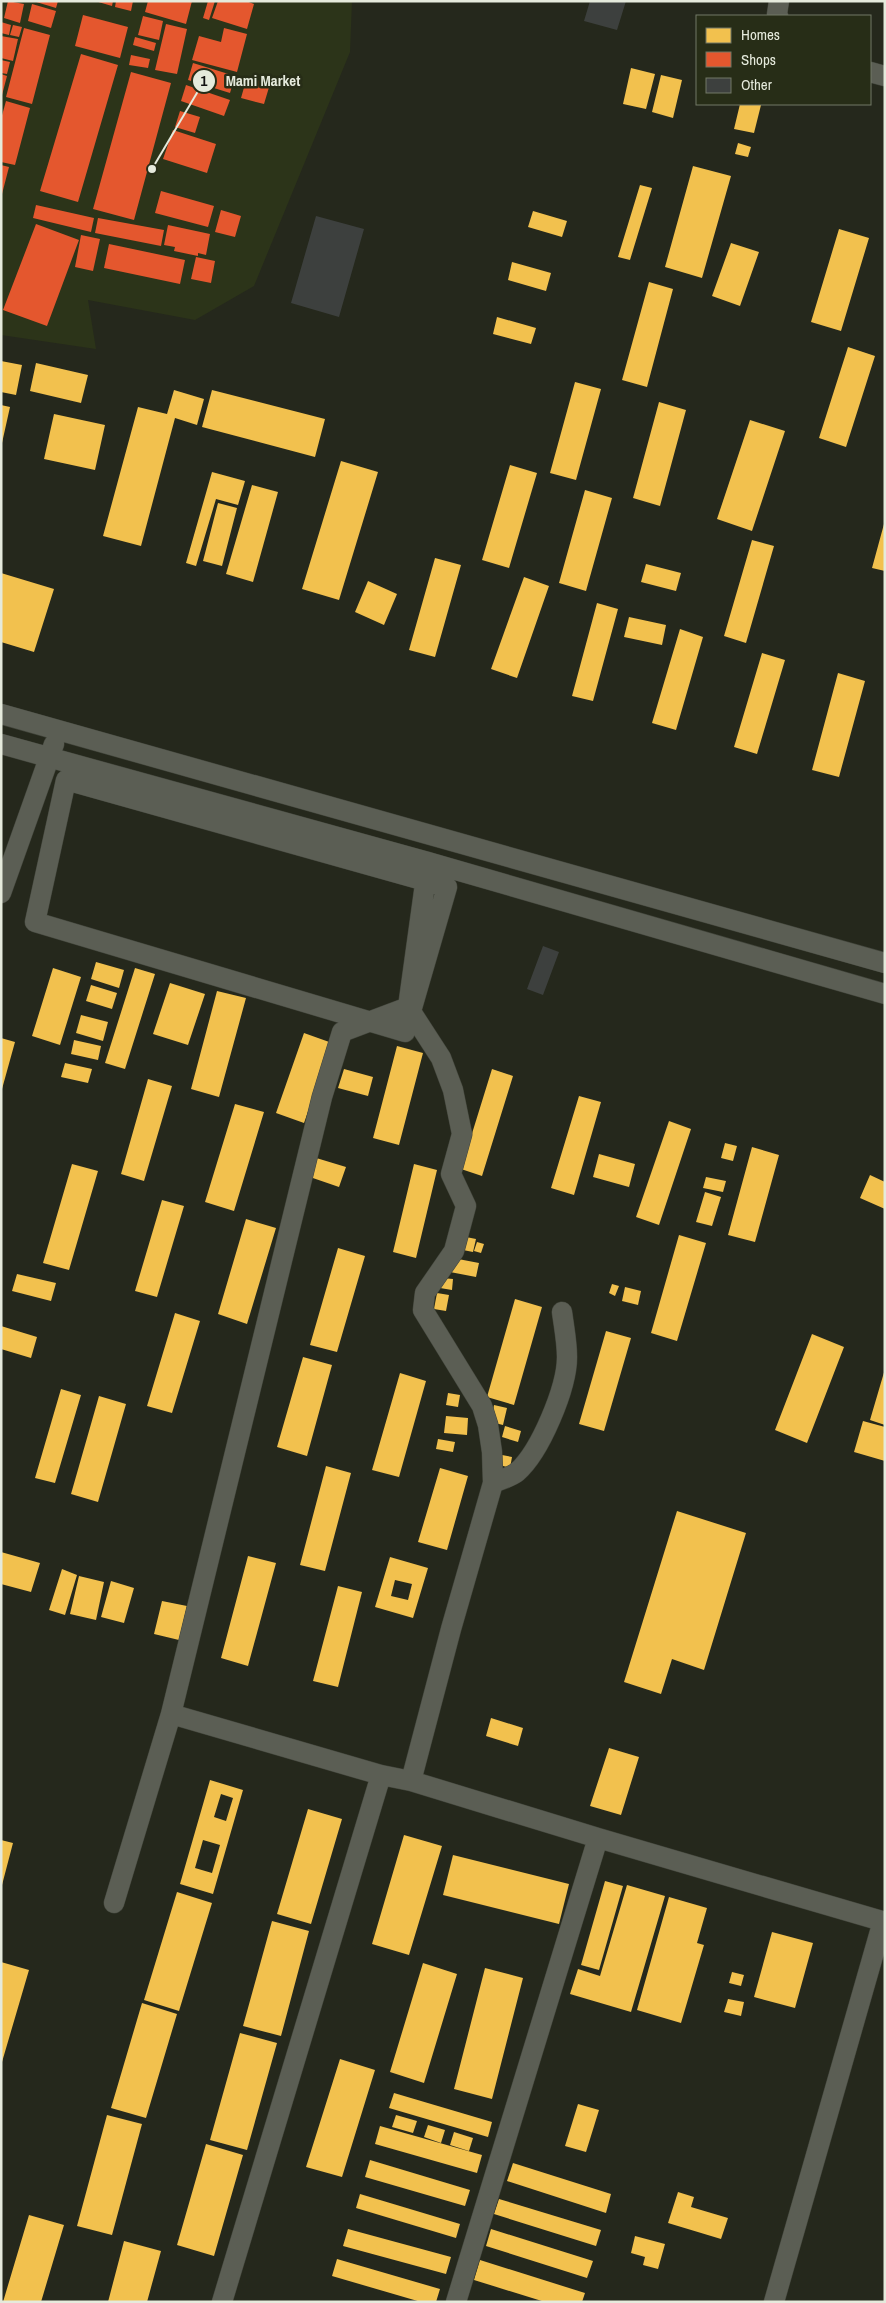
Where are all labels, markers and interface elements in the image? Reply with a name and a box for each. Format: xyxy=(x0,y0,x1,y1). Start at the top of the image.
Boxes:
legend xyxy=(696,15,871,105)
text: Homes xyxy=(741,24,780,45)
text: Shops xyxy=(741,49,776,70)
callout: Mami Market xyxy=(191,66,311,96)
text: 1 xyxy=(201,70,208,91)
text: Mami Market xyxy=(226,70,300,91)
text: Other xyxy=(741,74,772,95)

